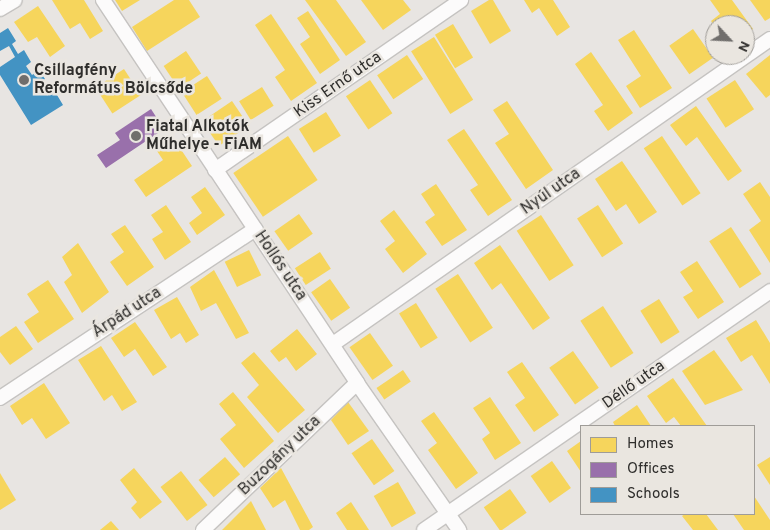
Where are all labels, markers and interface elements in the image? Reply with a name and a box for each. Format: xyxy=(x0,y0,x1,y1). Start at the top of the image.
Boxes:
north arrow xyxy=(705,15,755,65)
text: N xyxy=(733,38,753,54)
street label: Kiss Ernő utca xyxy=(291,48,385,122)
place label: Csillagfény Református Bölcsőde xyxy=(34,61,193,99)
marker: Csillagfény Református Bölcsőde xyxy=(18,74,30,86)
place label: Fiatal Alkotók Műhelye - FiAM xyxy=(146,117,262,155)
marker: Fiatal Alkotók Műhelye - FiAM xyxy=(130,130,142,142)
street label: Nyúl utca xyxy=(518,165,584,219)
street label: Hollós utca xyxy=(250,228,310,304)
street label: Árpád utca xyxy=(89,284,165,342)
street label: Déllő utca xyxy=(599,357,669,413)
street label: Buzogány utca xyxy=(235,412,325,500)
legend xyxy=(580,425,755,515)
text: Homes xyxy=(627,435,674,454)
text: Offices xyxy=(627,460,674,479)
text: Schools xyxy=(627,485,680,504)

